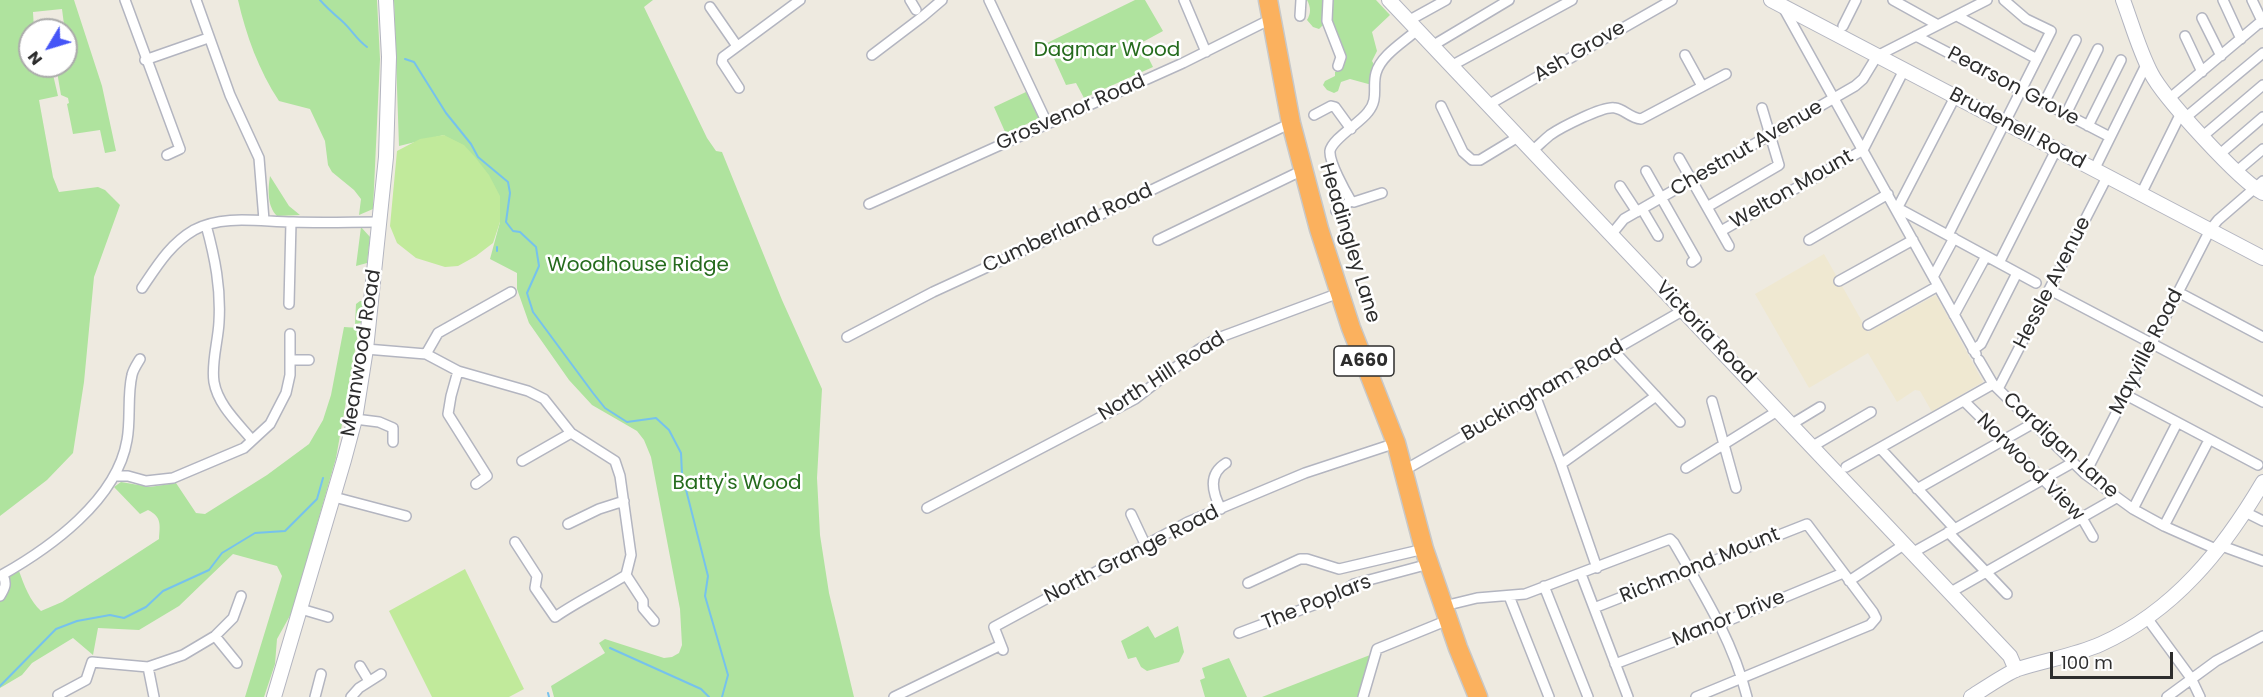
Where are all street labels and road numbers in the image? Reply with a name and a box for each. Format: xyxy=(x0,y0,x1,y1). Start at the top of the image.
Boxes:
street label: Ash Grove xyxy=(1530,16,1630,88)
street label: Pearson Grove xyxy=(1943,42,2083,132)
street label: Grosvenor Road xyxy=(993,69,1149,157)
street label: Brudenell Road xyxy=(1945,83,2089,175)
street label: Chestnut Avenue xyxy=(1667,96,1827,202)
street label: Welton Mount xyxy=(1726,145,1858,235)
street label: Headingley Lane xyxy=(1313,160,1385,326)
street label: Cumberland Road xyxy=(979,179,1157,279)
street label: Hessle Avenue xyxy=(2009,213,2097,353)
street label: Meanwood Road xyxy=(337,268,387,438)
street label: Victoria Road xyxy=(1650,277,1760,389)
street label: Mayville Road xyxy=(2105,285,2189,419)
street label: North Hill Road xyxy=(1094,327,1230,427)
street label: Buckingham Road xyxy=(1458,335,1628,447)
road number: A660 xyxy=(1334,346,1394,376)
street label: Cardigan Lane xyxy=(1997,388,2123,504)
street label: Norwood View xyxy=(1971,409,2089,527)
street label: North Grange Road xyxy=(1041,501,1223,609)
street label: Richmond Mount xyxy=(1617,523,1783,609)
street label: The Poplars xyxy=(1259,570,1375,636)
street label: Manor Drive xyxy=(1669,586,1789,652)

